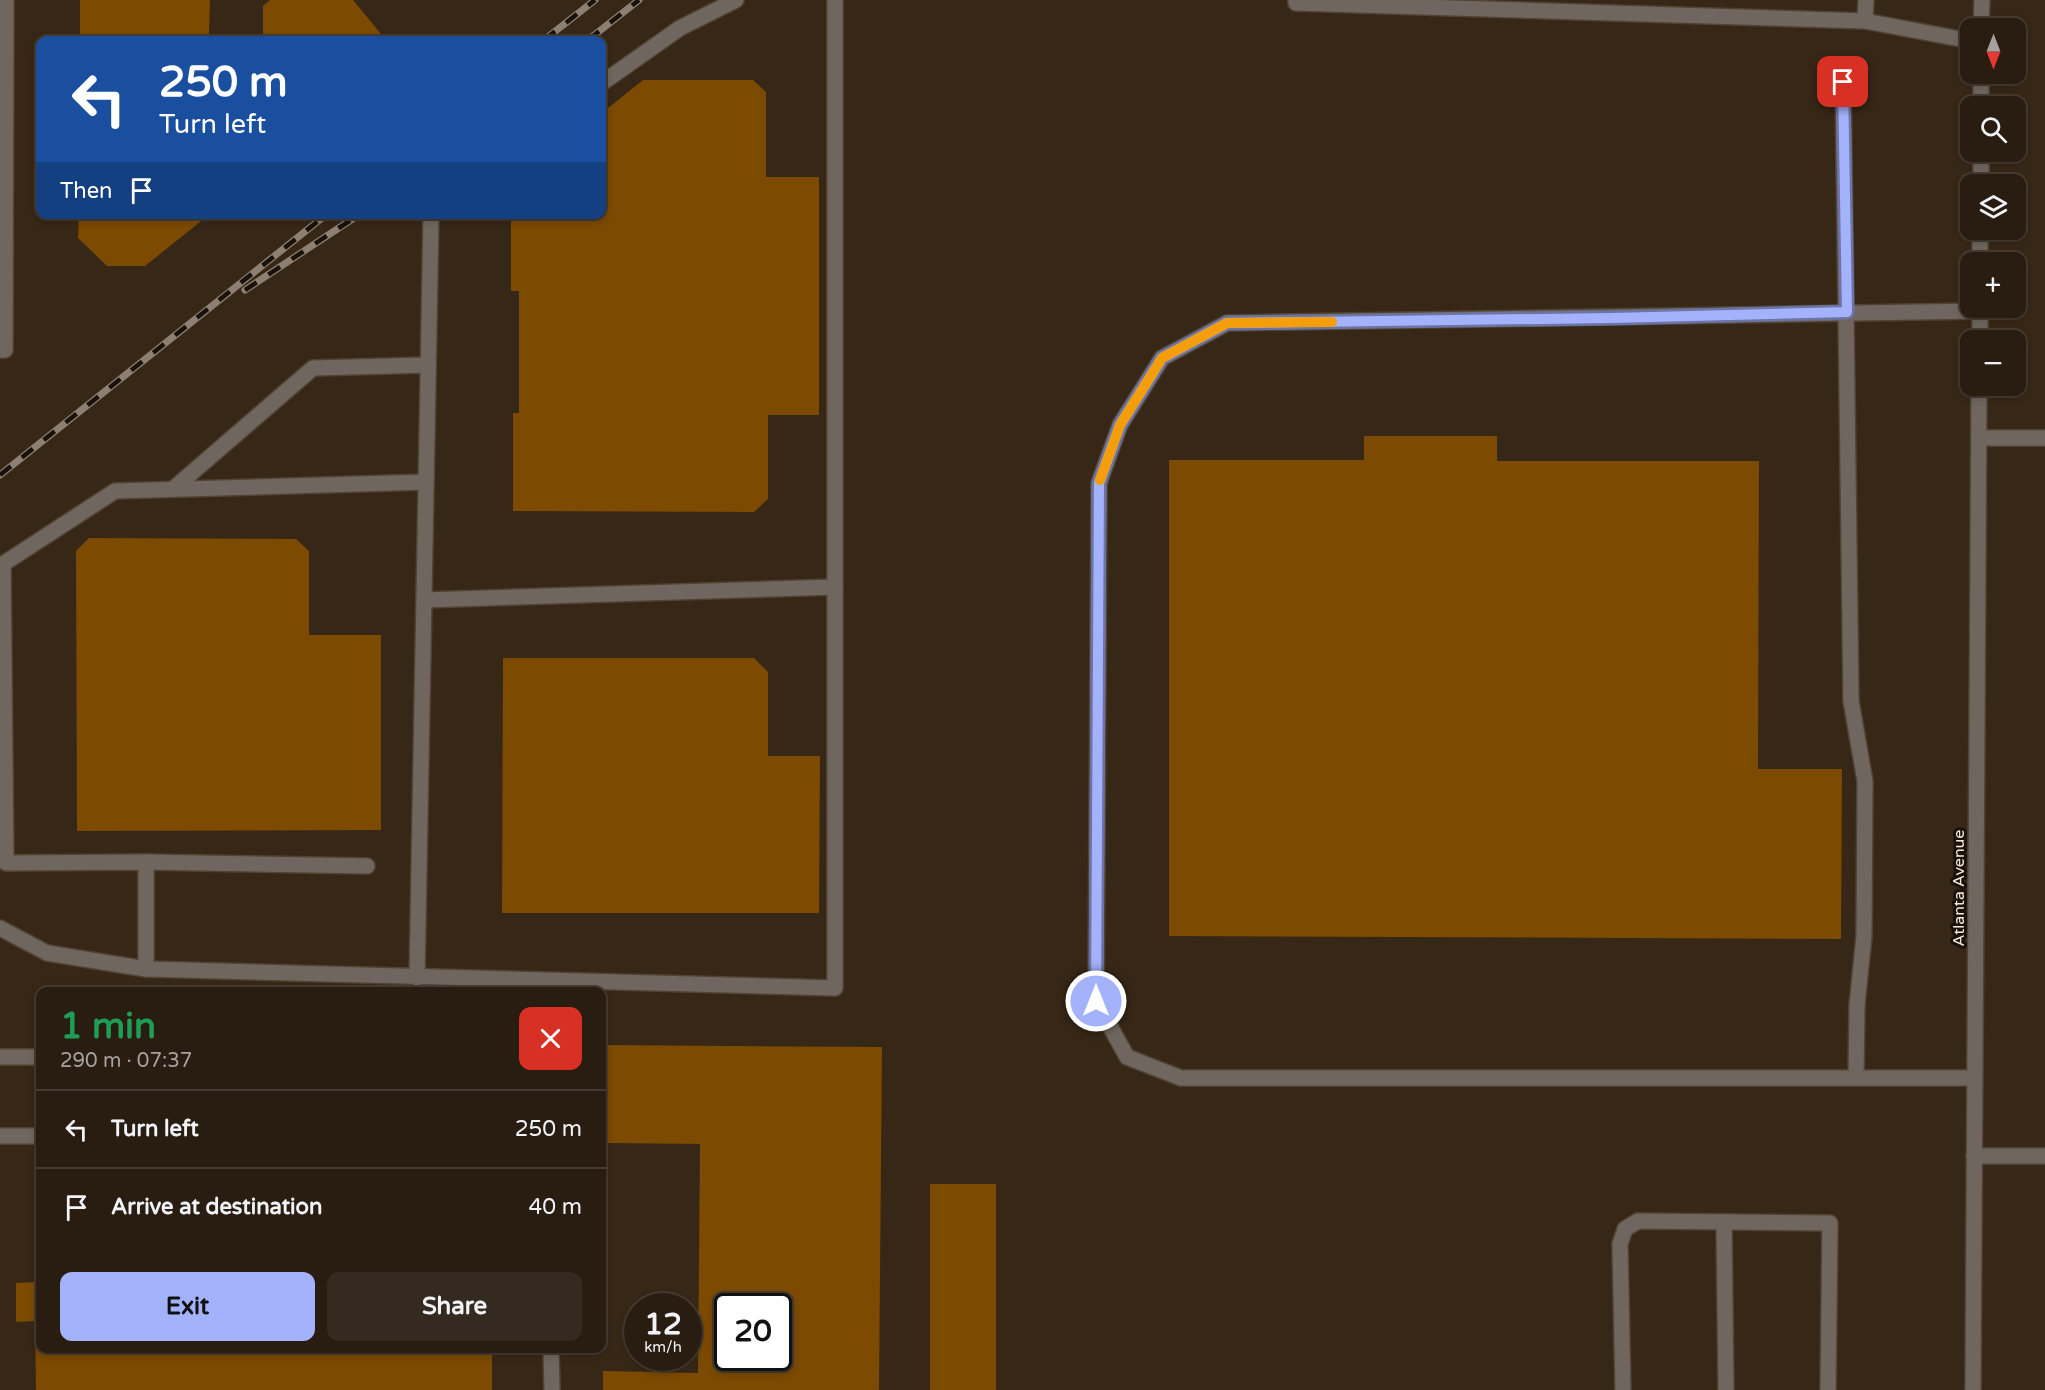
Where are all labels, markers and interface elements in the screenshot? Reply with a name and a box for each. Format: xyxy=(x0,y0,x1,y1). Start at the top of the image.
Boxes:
north arrow xyxy=(1960,18,2026,84)
map controls xyxy=(1960,18,2026,396)
pin xyxy=(1817,56,1868,107)
text: 250 m xyxy=(159,57,288,108)
icon: left xyxy=(60,60,138,138)
icon: arrive xyxy=(1826,65,1859,98)
button: search xyxy=(1960,96,2026,162)
text: Turn left xyxy=(159,108,266,141)
icon: arrive xyxy=(125,174,158,207)
button: layers xyxy=(1960,174,2026,240)
text: Then xyxy=(60,178,113,204)
button: + xyxy=(1960,252,2026,318)
button: − xyxy=(1960,330,2026,396)
street label: Atlanta Avenue xyxy=(1949,830,1969,946)
position arrow xyxy=(1064,969,1128,1033)
text: 1 min xyxy=(60,1005,156,1048)
button: close xyxy=(519,1007,582,1070)
text: 290 m · 07:37 xyxy=(60,1049,192,1073)
icon: left xyxy=(60,1113,93,1146)
text: Turn left xyxy=(111,1116,199,1142)
text: 250 m xyxy=(515,1116,582,1142)
icon: arrive xyxy=(60,1191,93,1224)
text: Arrive at destination xyxy=(111,1194,322,1220)
text: 40 m xyxy=(528,1194,582,1220)
button: Exit xyxy=(60,1272,315,1341)
button: Share xyxy=(327,1272,582,1341)
speed limit sign: 20 xyxy=(714,1293,792,1371)
text: 12 xyxy=(644,1306,682,1343)
text: km/h xyxy=(644,1338,682,1356)

